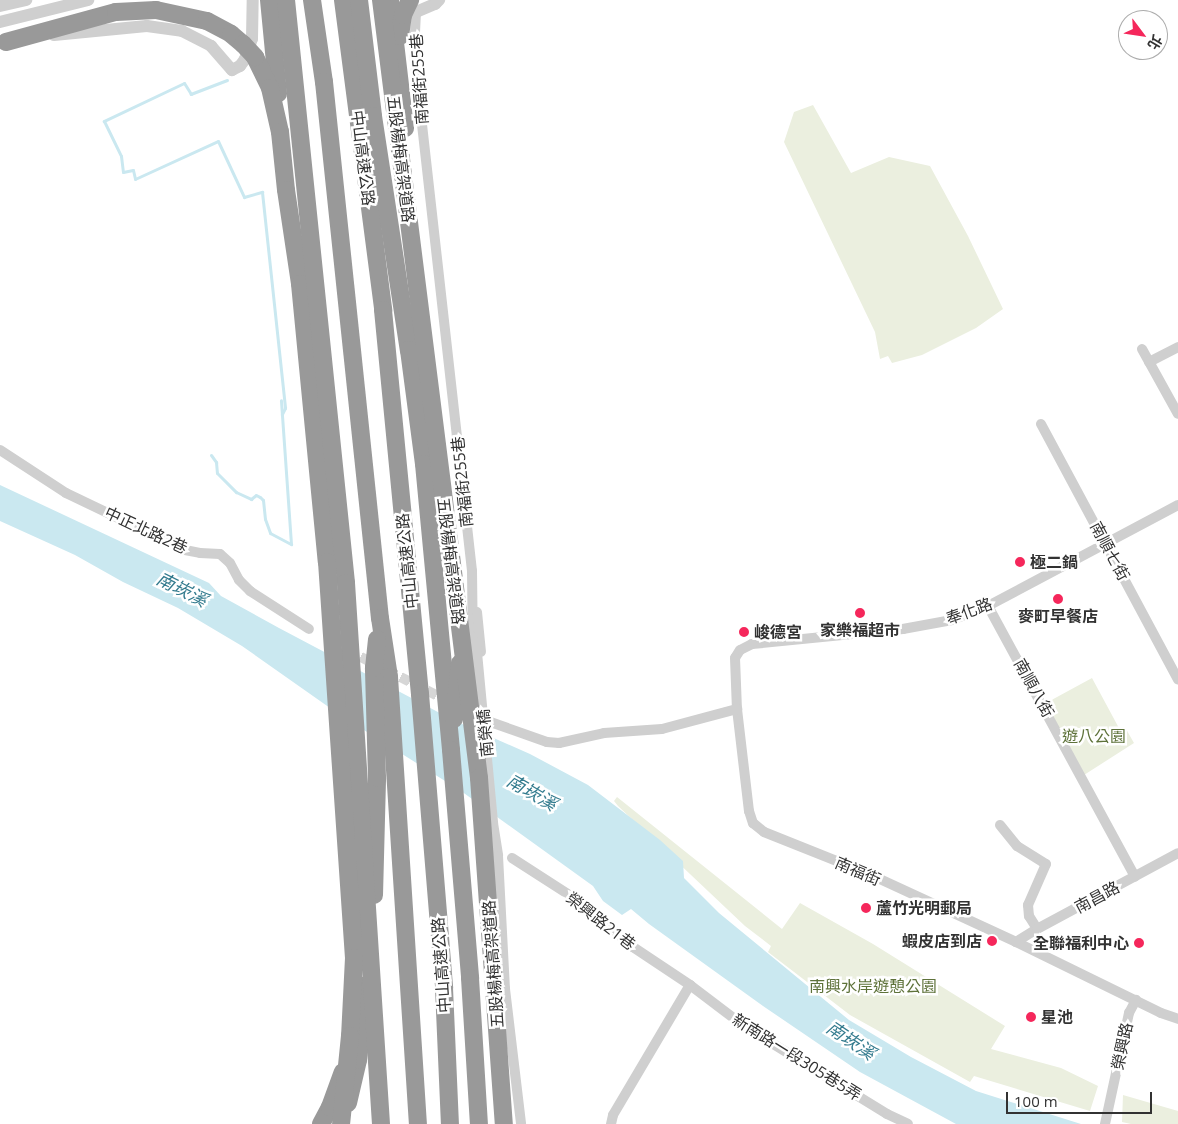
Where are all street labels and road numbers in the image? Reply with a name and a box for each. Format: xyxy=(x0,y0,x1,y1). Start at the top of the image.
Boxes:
street label: 南福街255巷 xyxy=(406,33,432,125)
street label: 五股楊梅高架道路 xyxy=(384,94,418,224)
street label: 中山高速公路 xyxy=(348,109,378,207)
street label: 南福街255巷 xyxy=(448,436,476,528)
street label: 五股楊梅高架道路 xyxy=(434,496,468,626)
street label: 中正北路2巷 xyxy=(102,502,190,558)
street label: 中山高速公路 xyxy=(392,512,422,610)
street label: 南順七街 xyxy=(1087,518,1133,584)
street label: 奉化路 xyxy=(943,594,995,628)
street label: 南順八街 xyxy=(1010,655,1058,721)
street label: 南榮橋 xyxy=(473,708,497,758)
street label: 南福街 xyxy=(832,853,884,889)
street label: 南昌路 xyxy=(1071,877,1123,917)
street label: 榮興路21巷 xyxy=(563,888,639,954)
street label: 五股楊梅高架道路 xyxy=(479,899,507,1029)
street label: 中山高速公路 xyxy=(428,916,454,1014)
street label: 新南路一段305巷5弄 xyxy=(729,1009,865,1105)
street label: 榮興路 xyxy=(1108,1021,1136,1071)

